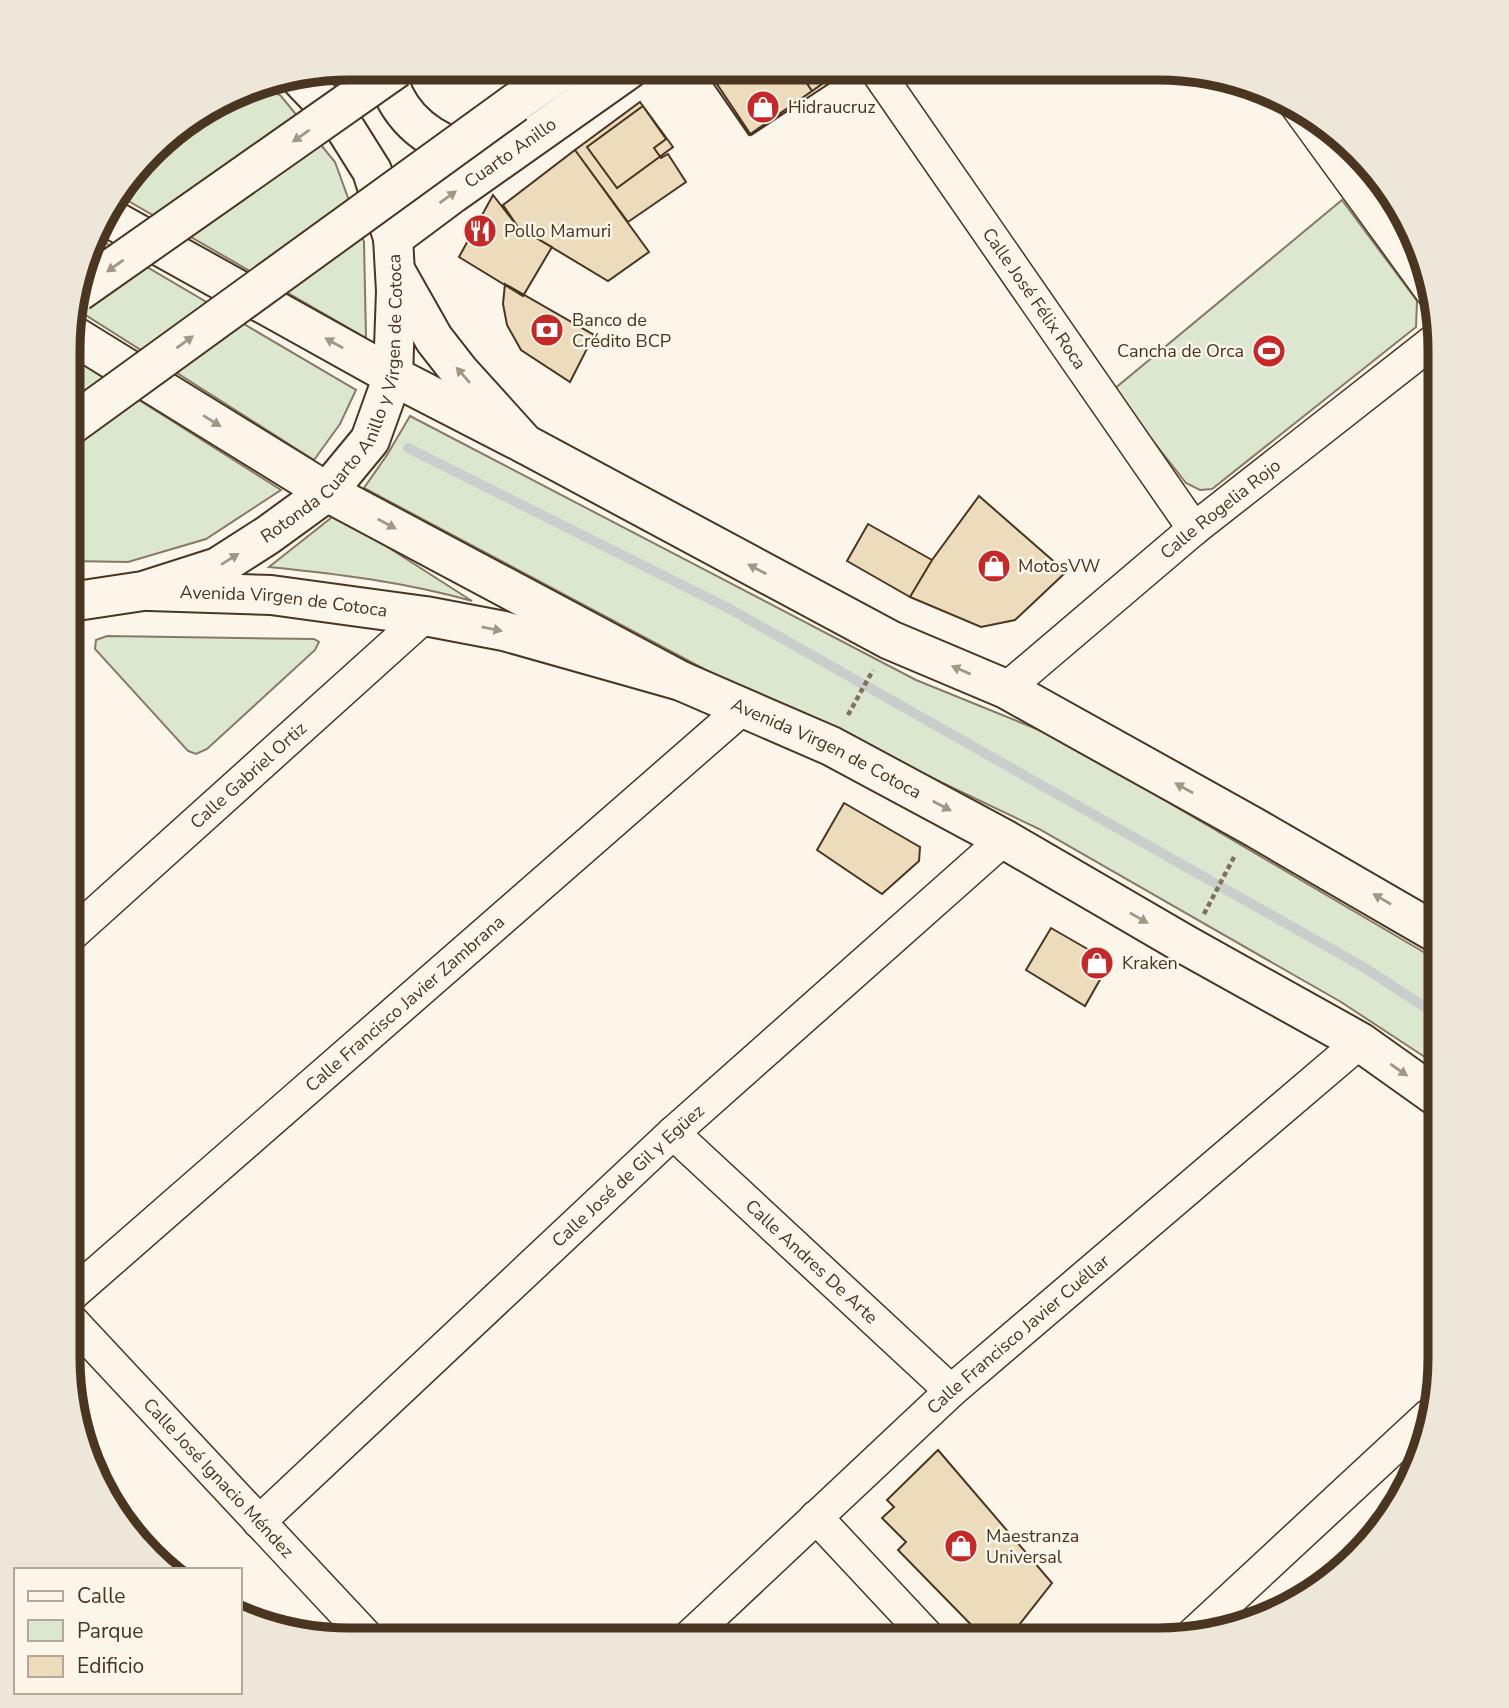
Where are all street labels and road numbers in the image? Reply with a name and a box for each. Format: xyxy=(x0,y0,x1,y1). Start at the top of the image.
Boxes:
street label: Cuarto Anillo xyxy=(459,112,561,194)
street label: Calle José Félix Roca xyxy=(977,223,1092,374)
street label: Rotonda Cuarto Anillo y Virgen de Cotoca xyxy=(256,253,408,549)
street label: Calle Rogelia Rojo xyxy=(1155,453,1286,565)
street label: Avenida Virgen de Cotoca xyxy=(179,580,389,623)
street label: Avenida Virgen de Cotoca xyxy=(727,692,926,804)
street label: Calle Gabriel Ortiz xyxy=(185,716,312,834)
street label: Calle Francisco Javier Zambrana xyxy=(300,910,510,1097)
street label: Calle José de Gil y Egüez xyxy=(547,1099,709,1253)
street label: Calle Andres De Arte xyxy=(740,1194,883,1329)
street label: Calle Francisco Javier Cuéllar xyxy=(922,1249,1115,1420)
street label: Calle José Ignacio Méndez xyxy=(138,1393,299,1563)

